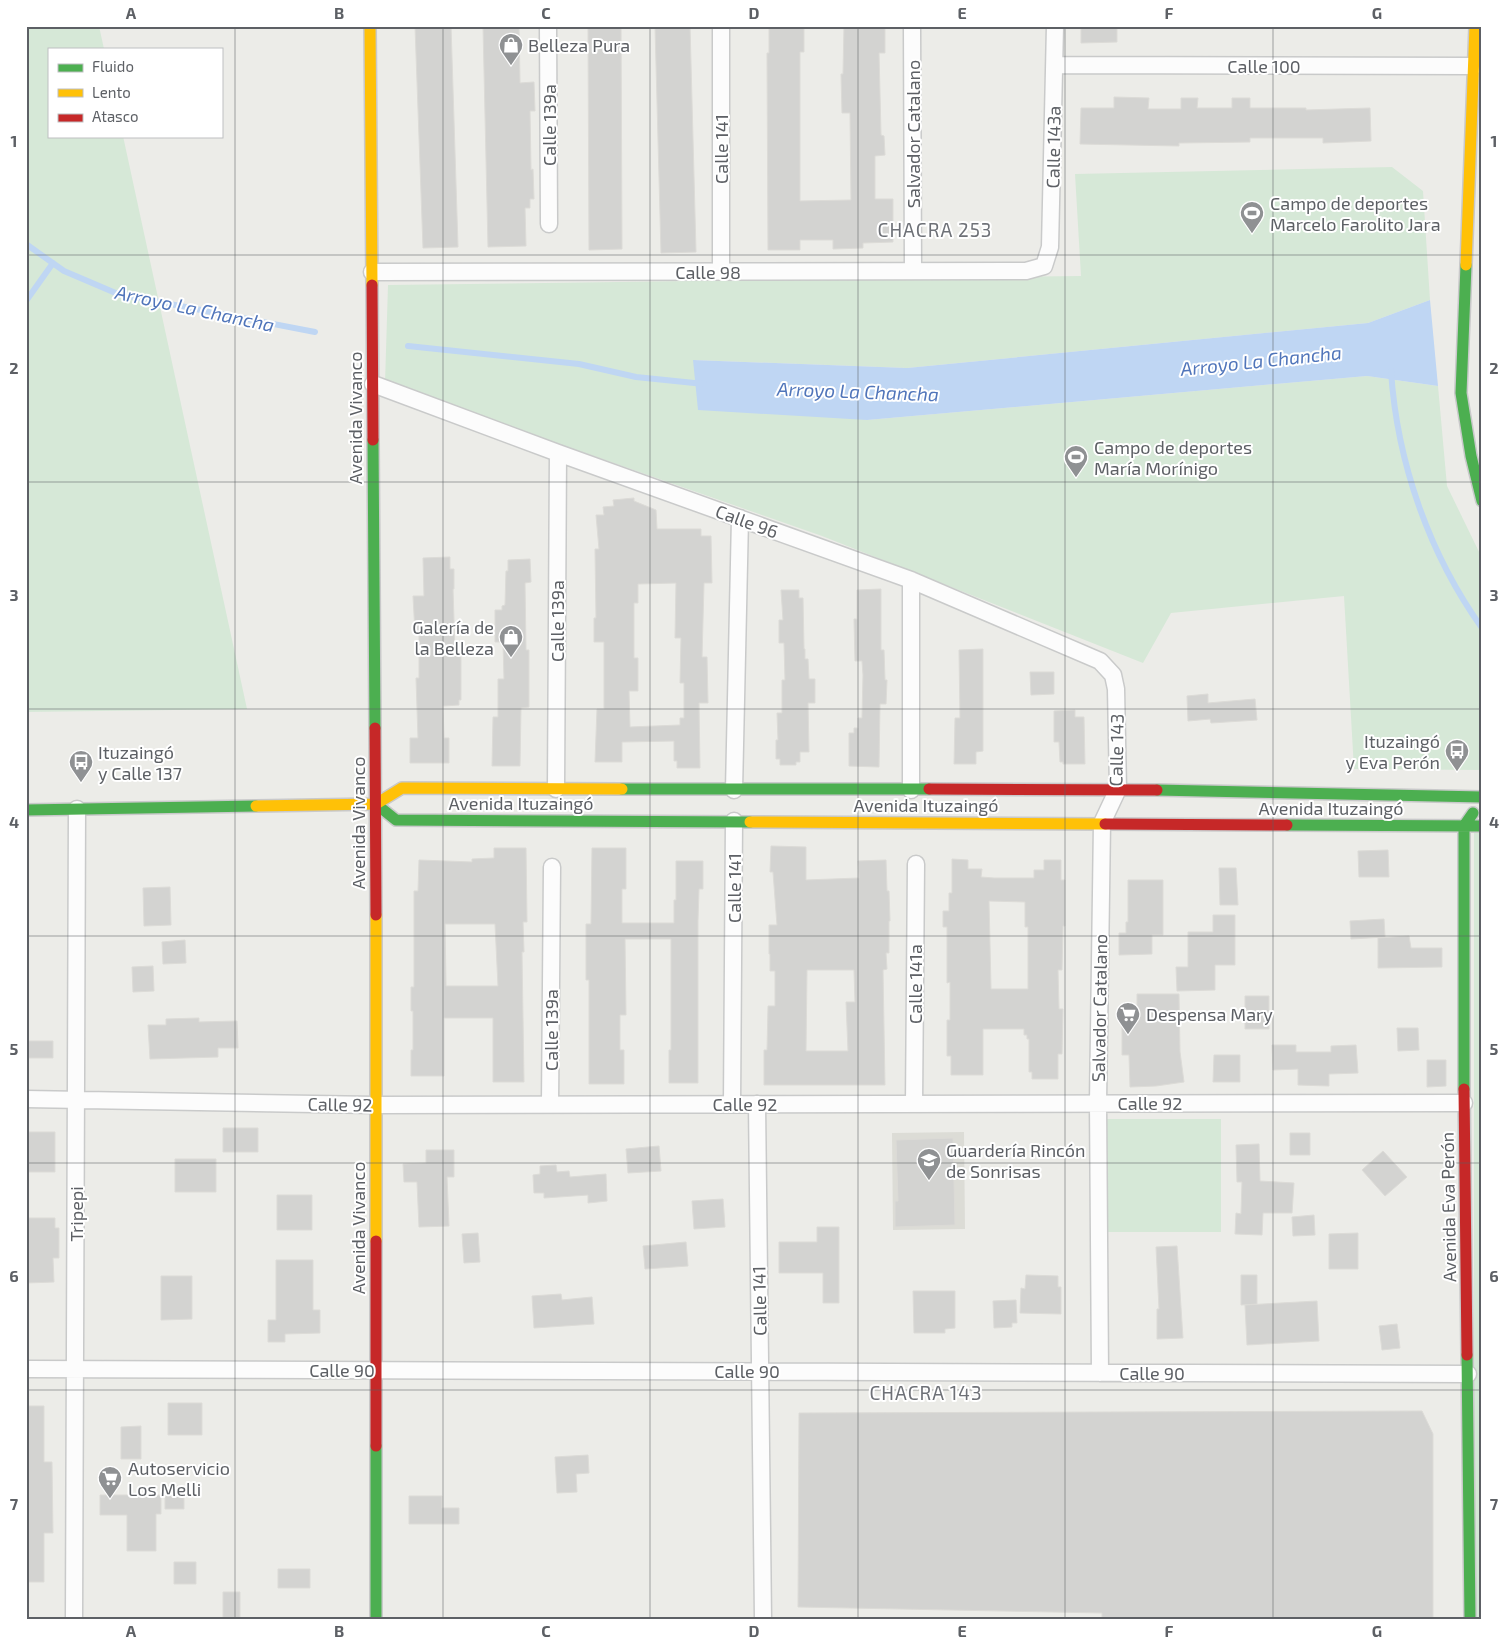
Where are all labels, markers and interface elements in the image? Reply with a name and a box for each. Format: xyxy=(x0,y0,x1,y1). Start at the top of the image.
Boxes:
text: A xyxy=(126,3,137,22)
text: B xyxy=(334,3,344,22)
text: C xyxy=(541,3,551,22)
text: D xyxy=(749,3,760,22)
text: E xyxy=(957,3,967,22)
text: F xyxy=(1165,3,1174,22)
text: G xyxy=(1372,3,1382,22)
shop icon: Belleza Pura xyxy=(498,32,524,66)
place label: Belleza Pura xyxy=(528,34,630,56)
legend xyxy=(48,48,222,138)
street label: Calle 100 xyxy=(1227,55,1301,77)
text: Fluido xyxy=(92,57,134,75)
street label: Salvador Catalano xyxy=(902,60,924,208)
text: Lento xyxy=(92,83,131,101)
street label: Calle 139a xyxy=(538,84,560,166)
street label: Calle 143a xyxy=(1041,105,1065,189)
text: Atasco xyxy=(92,107,138,125)
street label: Calle 141 xyxy=(710,114,732,184)
text: 1 xyxy=(11,131,17,150)
text: 1 xyxy=(1491,131,1497,150)
place label: Campo de deportes Marcelo Farolito Jara xyxy=(1270,192,1441,235)
sports icon: Campo de deportes Marcelo Farolito Jara xyxy=(1239,200,1265,234)
district label: CHACRA 253 xyxy=(878,218,992,241)
street label: Calle 98 xyxy=(675,261,741,283)
water label: Arroyo La Chancha xyxy=(112,280,277,337)
water label: Arroyo La Chancha xyxy=(1178,340,1343,381)
street label: Avenida Vivanco xyxy=(344,352,366,484)
text: 2 xyxy=(9,358,19,377)
text: 2 xyxy=(1489,358,1499,377)
water label: Arroyo La Chancha xyxy=(776,377,939,406)
place label: Campo de deportes María Morínigo xyxy=(1094,436,1252,479)
sports icon: Campo de deportes María Morínigo xyxy=(1063,444,1089,478)
street label: Calle 96 xyxy=(713,500,781,542)
street label: Calle 139a xyxy=(546,580,568,662)
text: 3 xyxy=(9,585,19,604)
text: 3 xyxy=(1489,585,1499,604)
place label: Galería de la Belleza xyxy=(412,616,494,659)
shop icon: Galería de la Belleza xyxy=(498,624,524,658)
street label: Calle 143 xyxy=(1104,713,1128,787)
place label: Ituzaingó y Eva Perón xyxy=(1346,730,1440,773)
bus stop icon: Ituzaingó y Eva Perón xyxy=(1444,738,1470,772)
place label: Ituzaingó y Calle 137 xyxy=(98,741,182,784)
bus stop icon: Ituzaingó y Calle 137 xyxy=(68,749,94,783)
street label: Avenida Vivanco xyxy=(347,757,369,889)
street label: Avenida Ituzaingó xyxy=(448,792,594,814)
street label: Avenida Ituzaingó xyxy=(853,794,999,816)
street label: Avenida Ituzaingó xyxy=(1258,797,1404,819)
text: 4 xyxy=(9,812,19,831)
text: 4 xyxy=(1489,812,1499,831)
street label: Calle 141 xyxy=(723,853,745,923)
street label: Salvador Catalano xyxy=(1087,934,1111,1082)
street label: Calle 141a xyxy=(904,944,926,1024)
street label: Calle 139a xyxy=(540,989,562,1071)
supermarket icon: Despensa Mary xyxy=(1115,1001,1141,1035)
place label: Despensa Mary xyxy=(1146,1003,1273,1025)
text: 5 xyxy=(10,1039,19,1058)
text: 5 xyxy=(1490,1039,1499,1058)
street label: Calle 92 xyxy=(307,1092,373,1116)
street label: Calle 92 xyxy=(1118,1092,1182,1114)
street label: Calle 92 xyxy=(713,1093,777,1115)
street label: Avenida Eva Perón xyxy=(1436,1132,1460,1282)
place label: Guardería Rincón de Sonrisas xyxy=(946,1139,1085,1182)
school or university icon: Guardería Rincón de Sonrisas xyxy=(916,1147,942,1181)
street label: Avenida Vivanco xyxy=(347,1162,369,1294)
street label: Tripepi xyxy=(65,1186,87,1242)
text: 6 xyxy=(9,1266,19,1285)
street label: Calle 141 xyxy=(747,1266,771,1336)
text: 6 xyxy=(1489,1266,1499,1285)
street label: Calle 90 xyxy=(309,1359,375,1381)
street label: Calle 90 xyxy=(714,1360,780,1382)
street label: Calle 90 xyxy=(1119,1362,1185,1384)
district label: CHACRA 143 xyxy=(869,1381,983,1404)
place label: Autoservicio Los Melli xyxy=(128,1457,230,1500)
supermarket icon: Autoservicio Los Melli xyxy=(97,1465,123,1499)
text: 7 xyxy=(10,1494,19,1513)
text: 7 xyxy=(1490,1494,1499,1513)
text: A xyxy=(126,1621,137,1640)
text: B xyxy=(334,1621,344,1640)
text: C xyxy=(541,1621,551,1640)
text: D xyxy=(749,1621,760,1640)
text: E xyxy=(957,1621,967,1640)
text: F xyxy=(1165,1621,1174,1640)
text: G xyxy=(1372,1621,1382,1640)

